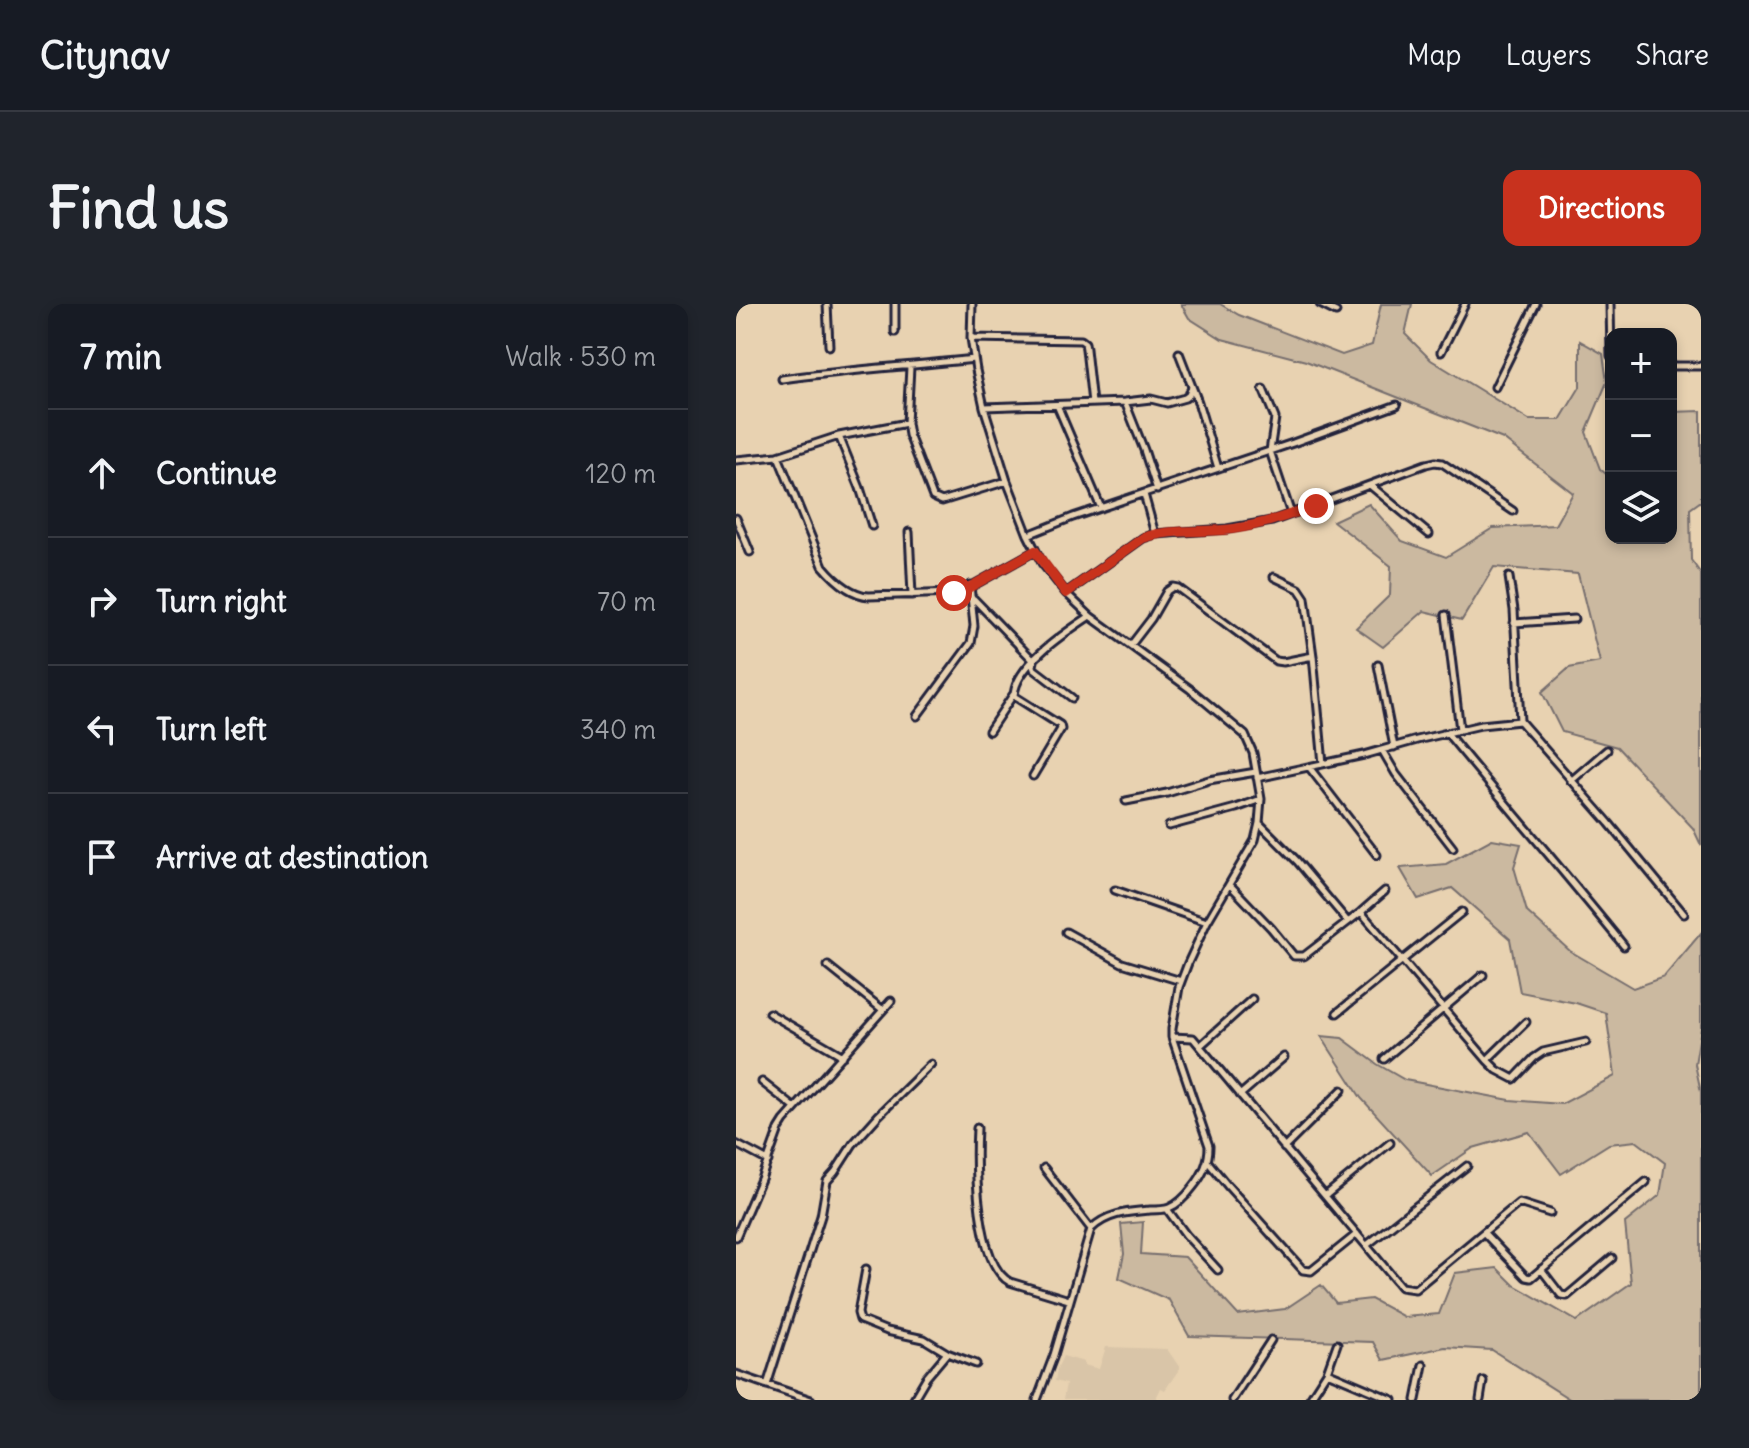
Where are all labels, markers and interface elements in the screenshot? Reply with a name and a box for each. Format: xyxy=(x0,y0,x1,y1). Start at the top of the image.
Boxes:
text: Citynav xyxy=(40,32,170,79)
text: Map xyxy=(1407,37,1462,73)
text: Layers xyxy=(1506,37,1592,73)
text: Share xyxy=(1636,37,1709,73)
button: Directions xyxy=(1503,170,1701,246)
text: Find us xyxy=(48,173,229,243)
map controls xyxy=(1605,328,1677,544)
button: + xyxy=(1605,328,1677,400)
text: 7 min xyxy=(80,335,162,378)
text: Walk · 530 m xyxy=(505,340,656,373)
button: − xyxy=(1605,400,1677,472)
icon: ahead xyxy=(80,451,124,495)
text: Continue xyxy=(156,454,277,492)
text: 120 m xyxy=(585,457,656,490)
button: layers xyxy=(1605,472,1677,544)
route end xyxy=(1298,488,1334,524)
route start xyxy=(936,575,972,611)
icon: right xyxy=(80,579,124,623)
text: Turn right xyxy=(156,582,287,620)
text: 70 m xyxy=(597,585,656,618)
icon: left xyxy=(80,707,124,751)
text: Turn left xyxy=(156,710,267,748)
text: 340 m xyxy=(580,713,656,746)
icon: arrive xyxy=(80,835,124,879)
text: Arrive at destination xyxy=(156,838,428,876)

